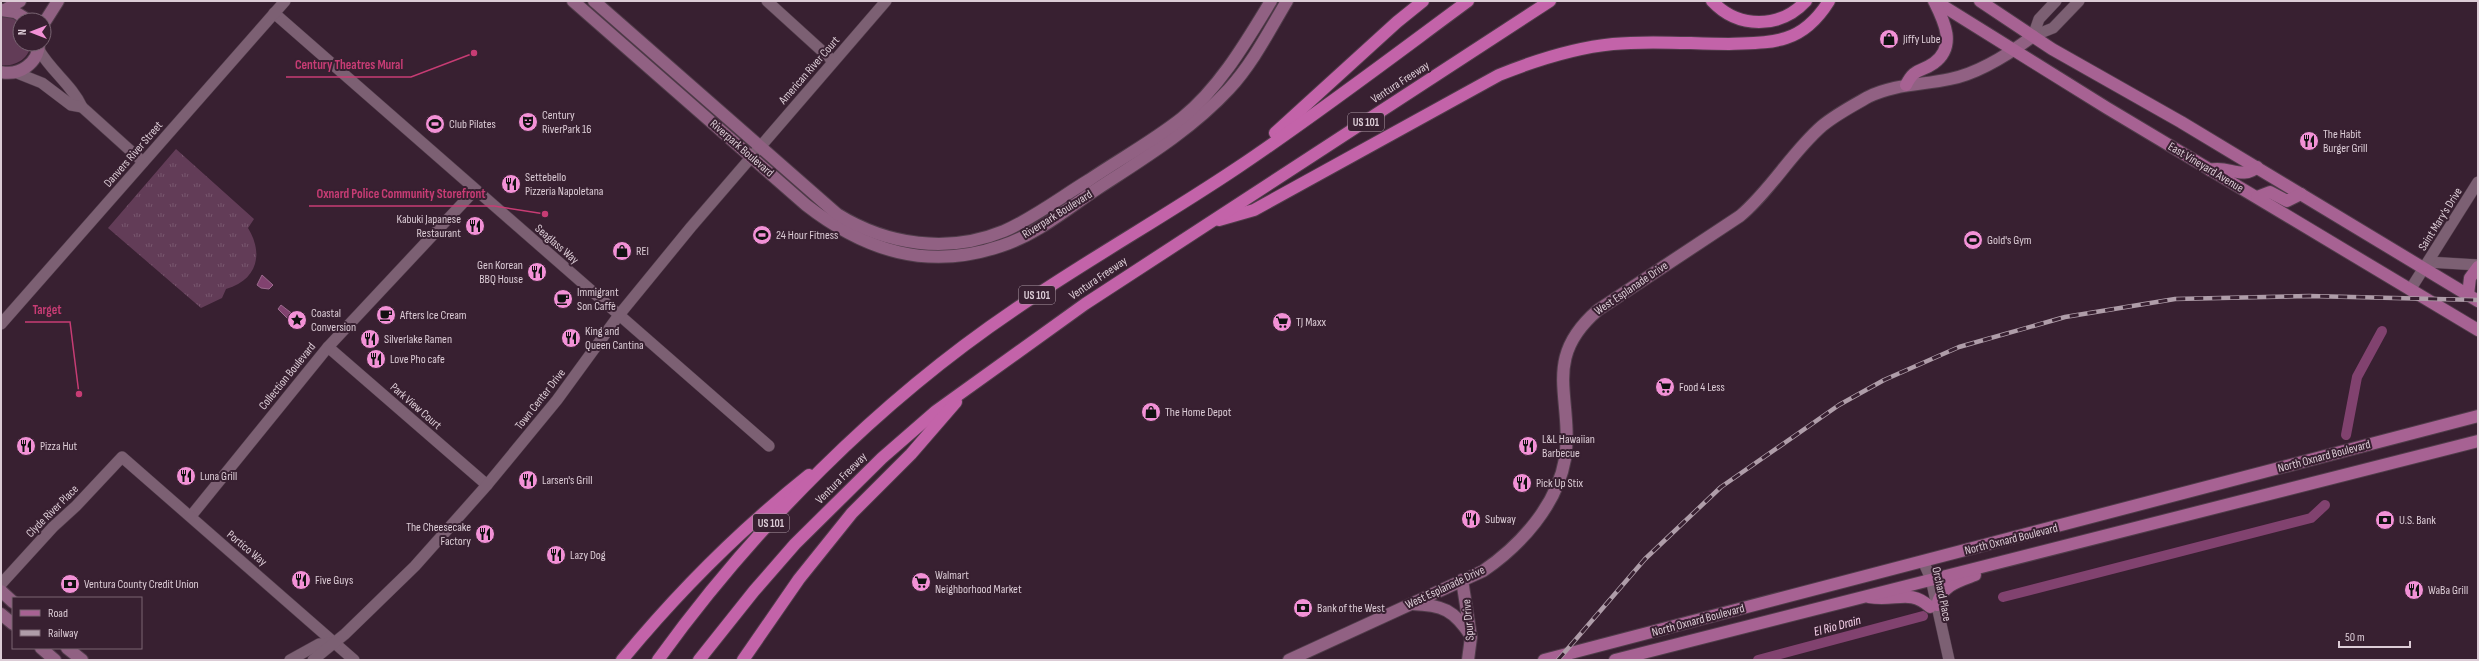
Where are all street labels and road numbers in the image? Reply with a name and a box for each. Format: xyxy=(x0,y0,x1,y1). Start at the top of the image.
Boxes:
street label: American River Court xyxy=(775,33,843,108)
street label: Ventura Freeway xyxy=(1368,58,1433,107)
road number: US 101 xyxy=(1348,113,1384,131)
street label: Riverpark Boulevard xyxy=(707,117,777,180)
street label: Danvers River Street xyxy=(101,118,166,190)
street label: East Vineyard Avenue xyxy=(2165,139,2246,196)
street label: Saint Mary's Drive xyxy=(2415,185,2466,254)
street label: Riverpark Boulevard xyxy=(1019,187,1095,242)
street label: Seaglass Way xyxy=(532,221,582,268)
street label: Ventura Freeway xyxy=(1066,253,1130,303)
street label: West Esplanade Drive xyxy=(1592,258,1671,319)
road number: US 101 xyxy=(1019,286,1055,304)
street label: Collection Boulevard xyxy=(256,340,319,413)
street label: Town Center Drive xyxy=(512,366,569,433)
street label: Park View Court xyxy=(387,380,445,433)
street label: North Oxnard Boulevard xyxy=(2276,437,2372,476)
street label: Ventura Freeway xyxy=(812,449,870,507)
street label: Clyde River Place xyxy=(23,482,82,541)
road number: US 101 xyxy=(753,514,789,532)
street label: North Oxnard Boulevard xyxy=(1963,521,2059,558)
street label: Portico Way xyxy=(224,527,270,570)
street label: West Esplanade Drive xyxy=(1403,562,1487,612)
street label: Orchard Place xyxy=(1928,565,1955,623)
street label: Spur Drive xyxy=(1459,599,1478,641)
street label: North Oxnard Boulevard xyxy=(1650,601,1746,640)

